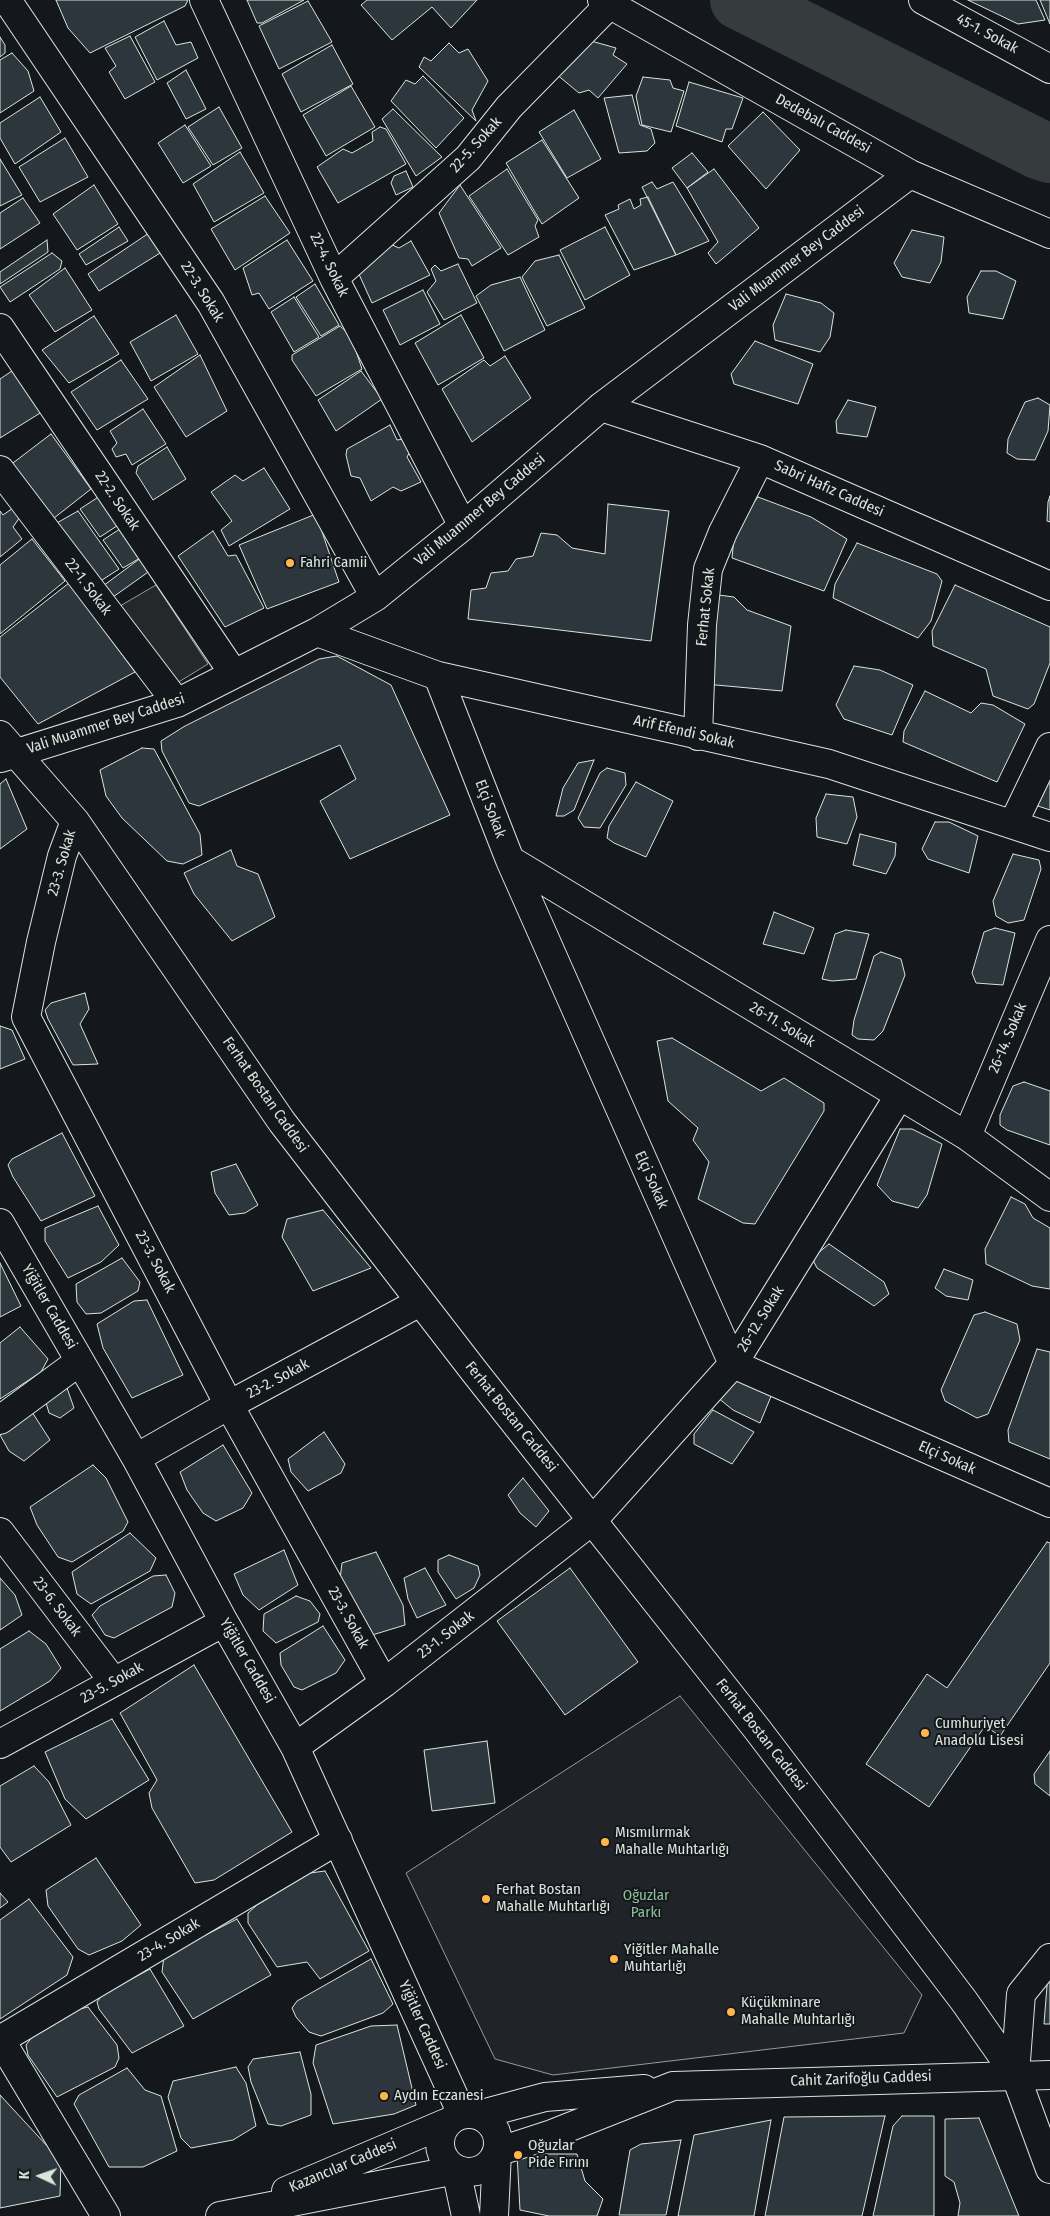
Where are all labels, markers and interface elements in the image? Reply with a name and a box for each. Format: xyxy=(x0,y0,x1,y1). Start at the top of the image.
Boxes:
street label: 45-1. Sokak xyxy=(953,10,1021,58)
street label: Dedebalı Caddesi xyxy=(772,90,874,158)
street label: 22-5. Sokak xyxy=(446,113,506,177)
street label: Vali Muammer Bey Caddesi xyxy=(726,202,868,316)
street label: 22-4. Sokak xyxy=(306,230,352,300)
street label: 22-3. Sokak xyxy=(176,258,228,326)
street label: Vali Muammer Bey Caddesi xyxy=(411,450,549,570)
street label: Sabri Hafız Caddesi xyxy=(771,457,887,521)
street label: 22-2. Sokak xyxy=(91,468,143,534)
place label: Fahri Camii xyxy=(300,554,367,572)
street label: 22-1. Sokak xyxy=(61,555,115,619)
marker: Fahri Camii xyxy=(284,557,296,569)
street label: Ferhat Sokak xyxy=(693,567,719,647)
street label: Vali Muammer Bey Caddesi xyxy=(25,690,187,758)
street label: Arif Efendi Sokak xyxy=(632,712,736,752)
street label: Elçi Sokak xyxy=(471,777,509,841)
street label: 23-3. Sokak xyxy=(44,828,80,898)
street label: 26-11. Sokak xyxy=(746,998,818,1052)
street label: 26-14. Sokak xyxy=(985,1000,1031,1076)
street label: Ferhat Bostan Caddesi xyxy=(218,1034,312,1156)
street label: Elçi Sokak xyxy=(630,1148,672,1212)
street label: 23-3. Sokak xyxy=(131,1228,179,1296)
street label: Yiğitler Caddesi xyxy=(17,1261,81,1353)
street label: 26-12. Sokak xyxy=(734,1283,788,1355)
street label: 23-2. Sokak xyxy=(244,1355,312,1403)
street label: Ferhat Bostan Caddesi xyxy=(461,1358,561,1476)
street label: Elçi Sokak xyxy=(915,1437,979,1479)
street label: 23-6. Sokak xyxy=(29,1574,85,1640)
street label: 23-3. Sokak xyxy=(324,1584,372,1652)
street label: 23-1. Sokak xyxy=(414,1607,478,1663)
street label: Yiğitler Caddesi xyxy=(215,1615,279,1707)
street label: 23-5. Sokak xyxy=(78,1658,146,1708)
street label: Ferhat Bostan Caddesi xyxy=(712,1676,810,1794)
place label: Cumhuriyet Anadolu Lisesi xyxy=(935,1715,1024,1750)
marker: Cumhuriyet Anadolu Lisesi xyxy=(919,1727,931,1739)
place label: Mısmılırmak Mahalle Muhtarlığı xyxy=(615,1824,729,1859)
marker: Mısmılırmak Mahalle Muhtarlığı xyxy=(599,1836,611,1848)
place label: Ferhat Bostan Mahalle Muhtarlığı xyxy=(496,1881,610,1916)
park label: Oğuzlar Parkı xyxy=(623,1887,669,1922)
marker: Ferhat Bostan Mahalle Muhtarlığı xyxy=(480,1893,492,1905)
street label: 23-4. Sokak xyxy=(135,1914,203,1966)
place label: Yiğitler Mahalle Muhtarlığı xyxy=(624,1941,719,1976)
marker: Yiğitler Mahalle Muhtarlığı xyxy=(608,1953,620,1965)
street label: Yiğitler Caddesi xyxy=(394,1978,450,2072)
place label: Küçükminare Mahalle Muhtarlığı xyxy=(741,1994,855,2029)
marker: Küçükminare Mahalle Muhtarlığı xyxy=(725,2006,737,2018)
street label: Cahit Zarifoğlu Caddesi xyxy=(790,2068,932,2090)
place label: Aydın Eczanesi xyxy=(394,2087,484,2105)
marker: Aydın Eczanesi xyxy=(378,2090,390,2102)
street label: Kazancılar Caddesi xyxy=(287,2135,399,2197)
place label: Oğuzlar Pide Fırını xyxy=(528,2137,589,2172)
marker: Oğuzlar Pide Fırını xyxy=(512,2149,524,2161)
north arrow xyxy=(15,2151,65,2201)
text: K xyxy=(16,2171,33,2180)

